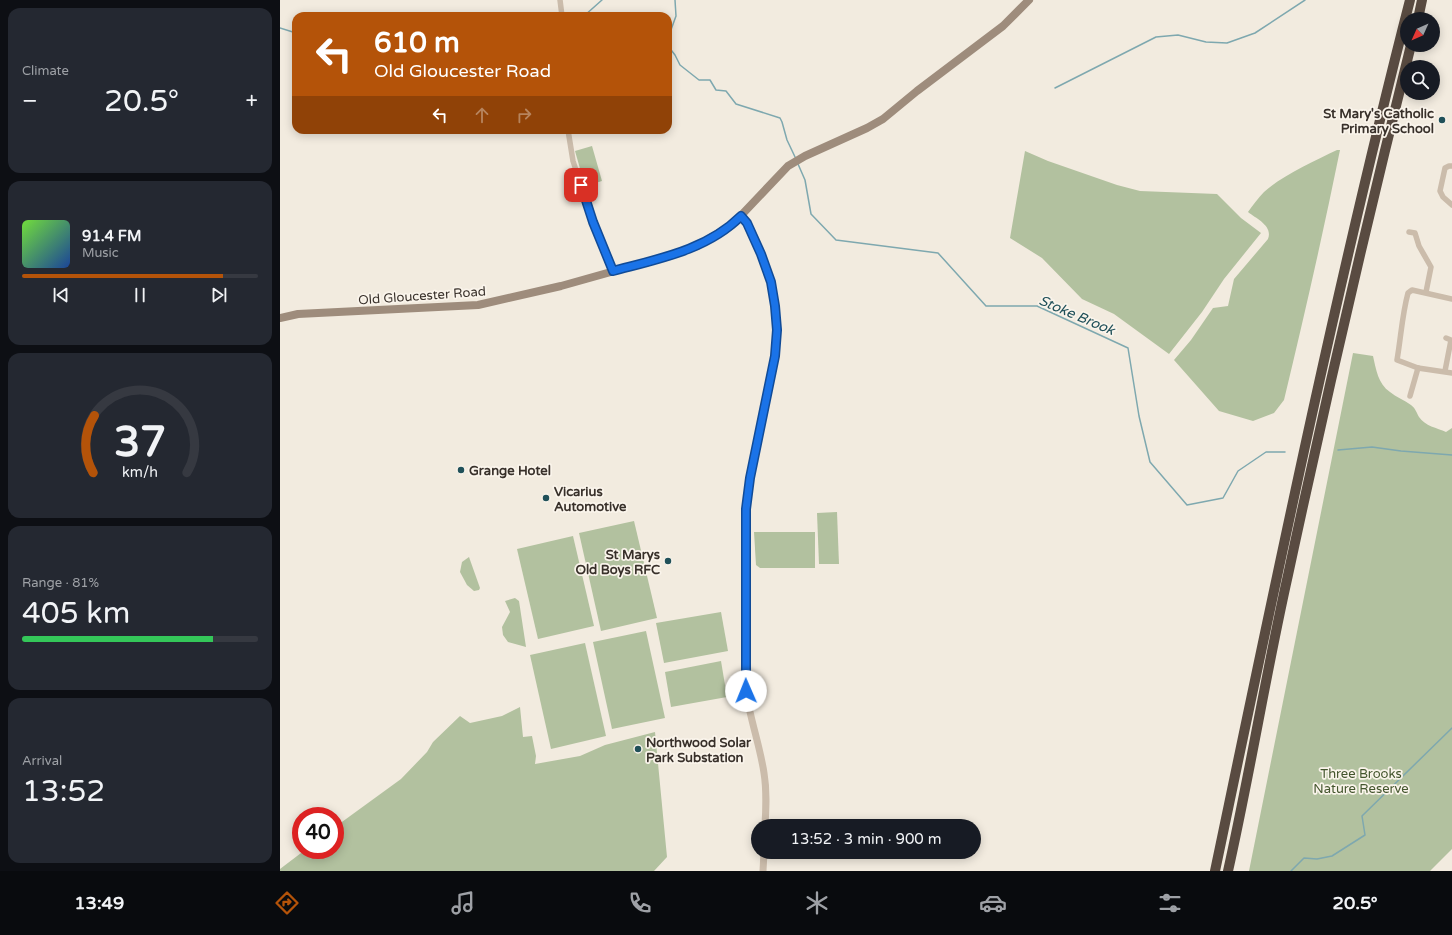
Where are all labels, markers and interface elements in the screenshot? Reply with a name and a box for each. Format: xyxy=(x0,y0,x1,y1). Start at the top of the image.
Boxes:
north arrow xyxy=(1400,12,1440,52)
map controls xyxy=(1400,12,1440,100)
text: 610 m xyxy=(374,26,460,60)
icon: left xyxy=(308,28,360,80)
text: Old Gloucester Road xyxy=(374,60,551,82)
button: search xyxy=(1400,60,1440,100)
text: Climate xyxy=(22,63,69,79)
text: 20.5° xyxy=(104,83,179,120)
text: − xyxy=(22,88,38,114)
text: + xyxy=(246,88,258,114)
icon: left xyxy=(429,104,451,126)
icon: ahead xyxy=(471,104,493,126)
icon: right xyxy=(513,104,535,126)
place label: St Mary's Catholic Primary School xyxy=(1323,106,1434,137)
marker: St Mary's Catholic Primary School xyxy=(1437,115,1447,125)
pin xyxy=(564,168,598,202)
icon: arrive xyxy=(570,174,592,196)
text: 91.4 FM xyxy=(82,227,141,245)
text: Music xyxy=(82,245,119,261)
icon: previous xyxy=(50,284,72,306)
icon: pause xyxy=(129,284,151,306)
icon: next xyxy=(208,284,230,306)
street label: Old Gloucester Road xyxy=(358,284,486,308)
water label: Stoke Brook xyxy=(1036,292,1118,340)
text: 37 xyxy=(114,418,166,468)
place label: Grange Hotel xyxy=(469,463,551,479)
text: km/h xyxy=(122,464,158,481)
marker: Grange Hotel xyxy=(456,465,466,475)
place label: Vicarius Automotive xyxy=(554,484,627,515)
marker: Vicarius Automotive xyxy=(541,493,551,503)
place label: St Marys Old Boys RFC xyxy=(575,547,660,578)
marker: St Marys Old Boys RFC xyxy=(663,556,673,566)
text: Range · 81% xyxy=(22,575,99,591)
text: 405 km xyxy=(22,595,130,632)
position arrow xyxy=(725,670,767,712)
place label: Northwood Solar Park Substation xyxy=(646,735,752,766)
marker: Northwood Solar Park Substation xyxy=(633,744,643,754)
text: Arrival xyxy=(22,753,62,769)
park label: Three Brooks Nature Reserve xyxy=(1313,766,1409,797)
text: 13:52 xyxy=(22,773,105,810)
speed limit sign: 40 xyxy=(292,807,344,859)
text: 13:52 · 3 min · 900 m xyxy=(791,830,941,848)
icon: directions xyxy=(273,889,301,917)
icon: music xyxy=(449,889,477,917)
icon: phone xyxy=(626,889,654,917)
icon: climate xyxy=(803,889,831,917)
icon: car xyxy=(979,889,1007,917)
icon: filters xyxy=(1156,889,1184,917)
text: 13:49 xyxy=(74,892,124,914)
text: 20.5° xyxy=(1333,892,1378,914)

